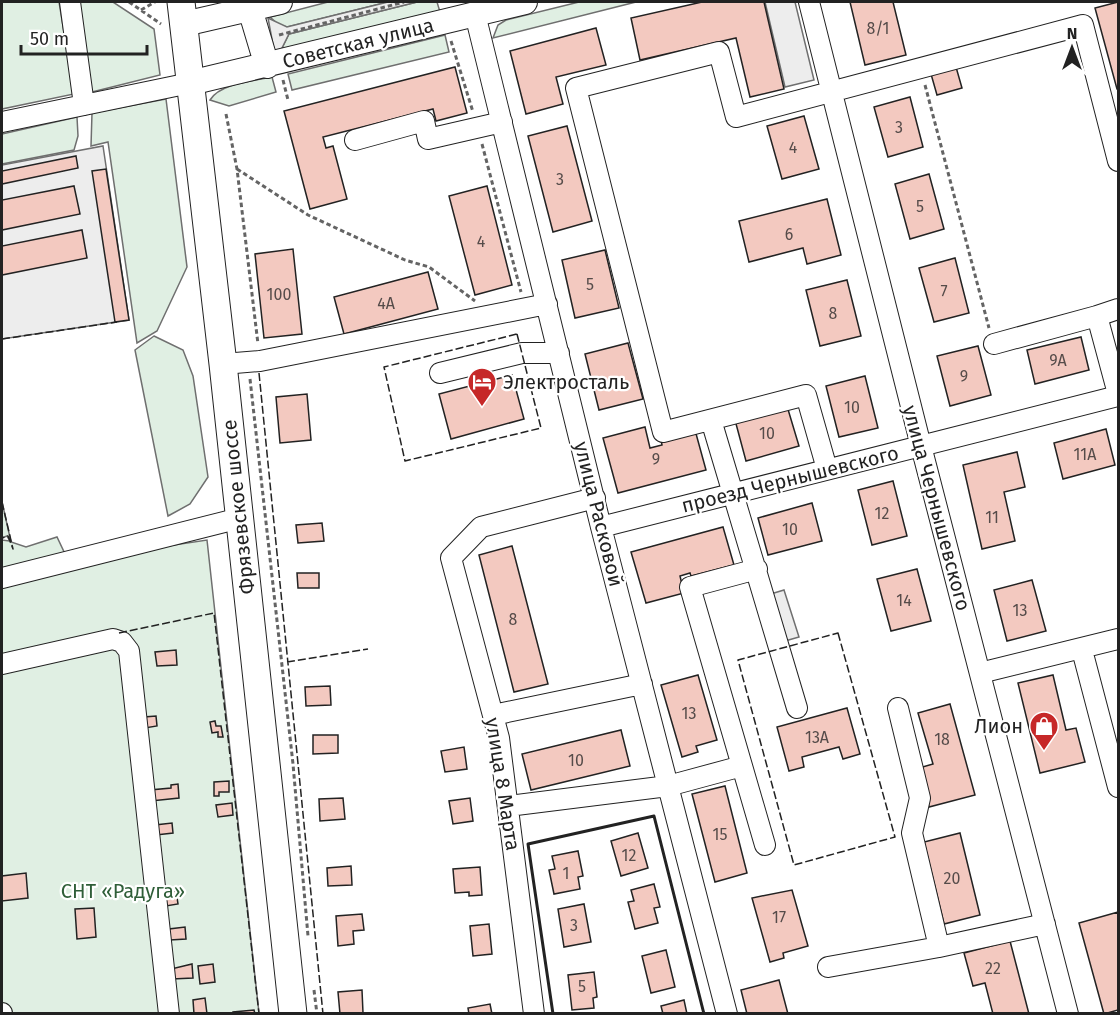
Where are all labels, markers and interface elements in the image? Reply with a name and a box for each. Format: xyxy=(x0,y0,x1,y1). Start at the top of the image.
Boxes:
street label: Советская улица xyxy=(280,13,436,73)
scale bar xyxy=(21,18,147,56)
north arrow xyxy=(1042,18,1102,78)
house number: 8/1 xyxy=(866,19,890,38)
text: N xyxy=(1067,24,1077,43)
text: 50 m xyxy=(30,28,69,50)
house number: 3 xyxy=(895,118,903,137)
house number: 4 xyxy=(789,138,798,157)
house number: 3 xyxy=(556,170,564,189)
house number: 5 xyxy=(916,197,924,216)
house number: 6 xyxy=(785,225,793,244)
house number: 4 xyxy=(477,232,486,251)
house number: 5 xyxy=(586,275,594,294)
house number: 7 xyxy=(940,282,948,301)
house number: 100 xyxy=(267,285,291,304)
house number: 4А xyxy=(377,294,396,313)
house number: 8 xyxy=(829,304,838,323)
house number: 9А xyxy=(1049,351,1068,370)
hotel icon: Электросталь xyxy=(466,366,498,408)
house number: 9 xyxy=(960,367,968,386)
place label: Электросталь xyxy=(503,370,629,394)
house number: 10 xyxy=(844,398,860,417)
street label: улица Чернышевского xyxy=(898,403,976,613)
street label: Фрязевское шоссе xyxy=(217,418,259,596)
house number: 10 xyxy=(759,424,775,443)
street label: улица Расковой xyxy=(569,439,629,589)
street label: проезд Чернышевского xyxy=(679,440,901,518)
house number: 11А xyxy=(1074,445,1097,464)
house number: 9 xyxy=(652,450,660,469)
house number: 12 xyxy=(875,504,889,523)
house number: 11 xyxy=(985,508,999,527)
house number: 10 xyxy=(782,520,798,539)
house number: 14 xyxy=(896,591,912,610)
house number: 13 xyxy=(1013,601,1027,620)
house number: 8 xyxy=(509,610,518,629)
house number: 13 xyxy=(682,704,696,723)
shop icon: Лион xyxy=(1028,710,1060,752)
place label: Лион xyxy=(974,714,1023,738)
street label: улица 8 Марта xyxy=(481,716,525,852)
house number: 13А xyxy=(805,728,830,747)
house number: 18 xyxy=(934,730,950,749)
house number: 10 xyxy=(568,751,584,770)
house number: 15 xyxy=(713,825,727,844)
house number: 12 xyxy=(622,846,636,865)
house number: 1 xyxy=(563,864,569,883)
house number: 20 xyxy=(944,869,960,888)
park label: СНТ «Радуга» xyxy=(61,879,185,903)
house number: 17 xyxy=(772,908,786,927)
house number: 3 xyxy=(570,916,578,935)
house number: 22 xyxy=(985,959,1001,978)
house number: 5 xyxy=(578,977,586,996)

